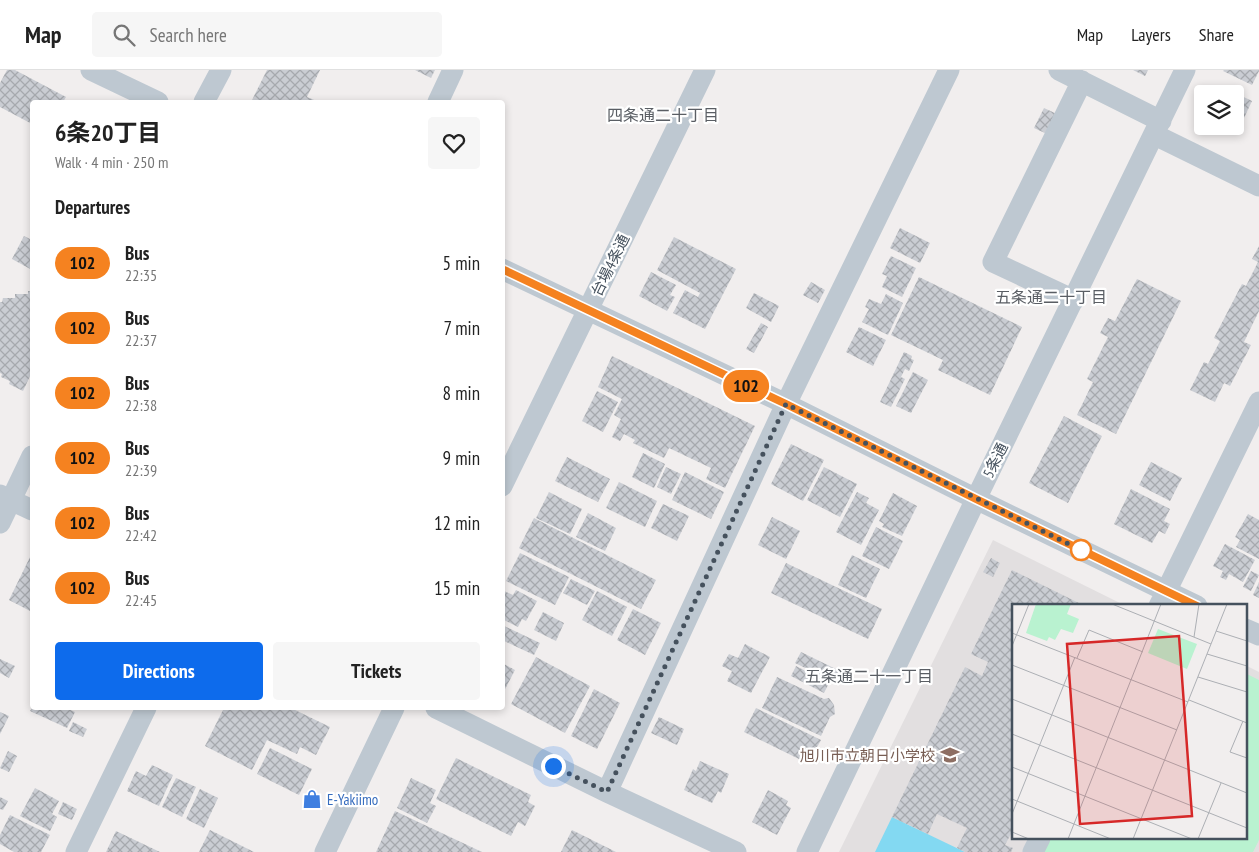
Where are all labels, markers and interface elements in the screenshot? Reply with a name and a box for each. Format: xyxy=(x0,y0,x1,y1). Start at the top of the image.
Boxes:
search box xyxy=(92,12,442,57)
text: Map xyxy=(25,19,62,50)
icon: search xyxy=(110,21,138,49)
text: Search here xyxy=(150,23,227,47)
text: Map xyxy=(1077,23,1103,46)
text: Layers xyxy=(1131,23,1171,46)
text: Share xyxy=(1199,23,1234,46)
map controls xyxy=(1194,85,1244,135)
button: layers xyxy=(1194,85,1244,135)
district label: 四条通二十丁目 xyxy=(607,105,719,125)
text: 6条20丁目 xyxy=(55,117,161,148)
button: heart xyxy=(428,117,480,169)
text: Walk · 4 min · 250 m xyxy=(55,152,168,172)
text: Departures xyxy=(55,195,130,219)
street label: 台場4条通 xyxy=(587,231,633,299)
text: Bus xyxy=(125,241,149,265)
text: 102 xyxy=(70,251,95,274)
text: 5 min xyxy=(443,251,480,275)
text: 22:35 xyxy=(125,265,157,285)
district label: 五条通二十丁目 xyxy=(995,287,1107,307)
text: Bus xyxy=(125,306,149,330)
text: 102 xyxy=(70,316,95,339)
text: 7 min xyxy=(443,316,480,340)
text: 22:37 xyxy=(125,330,157,350)
line badge: 102 xyxy=(717,370,775,402)
text: Bus xyxy=(125,371,149,395)
text: 102 xyxy=(733,374,759,397)
text: 102 xyxy=(70,381,95,404)
text: 8 min xyxy=(443,381,480,405)
text: 22:38 xyxy=(125,395,157,415)
text: Bus xyxy=(125,436,149,460)
street label: 5条通 xyxy=(978,439,1012,481)
text: 102 xyxy=(70,446,95,469)
text: 9 min xyxy=(443,446,480,470)
text: 22:39 xyxy=(125,460,157,480)
text: Bus xyxy=(125,501,149,525)
text: 102 xyxy=(70,511,95,534)
text: 12 min xyxy=(434,511,480,535)
text: 22:42 xyxy=(125,525,157,545)
unlabelled marker xyxy=(1070,539,1092,561)
text: Bus xyxy=(125,566,149,590)
text: 102 xyxy=(70,576,95,599)
text: 15 min xyxy=(434,576,480,600)
text: 22:45 xyxy=(125,590,157,610)
inset map xyxy=(1012,604,1246,840)
button: Directions xyxy=(55,642,263,700)
button: Tickets xyxy=(273,642,480,700)
district label: 五条通二十一丁目 xyxy=(805,666,933,686)
school or university icon: 旭川市立朝日小学校 xyxy=(939,744,961,766)
place label: 旭川市立朝日小学校 xyxy=(800,746,935,765)
your location xyxy=(541,754,566,779)
shop icon: E-Yakiimo xyxy=(301,788,323,810)
place label: E-Yakiimo xyxy=(327,790,378,809)

